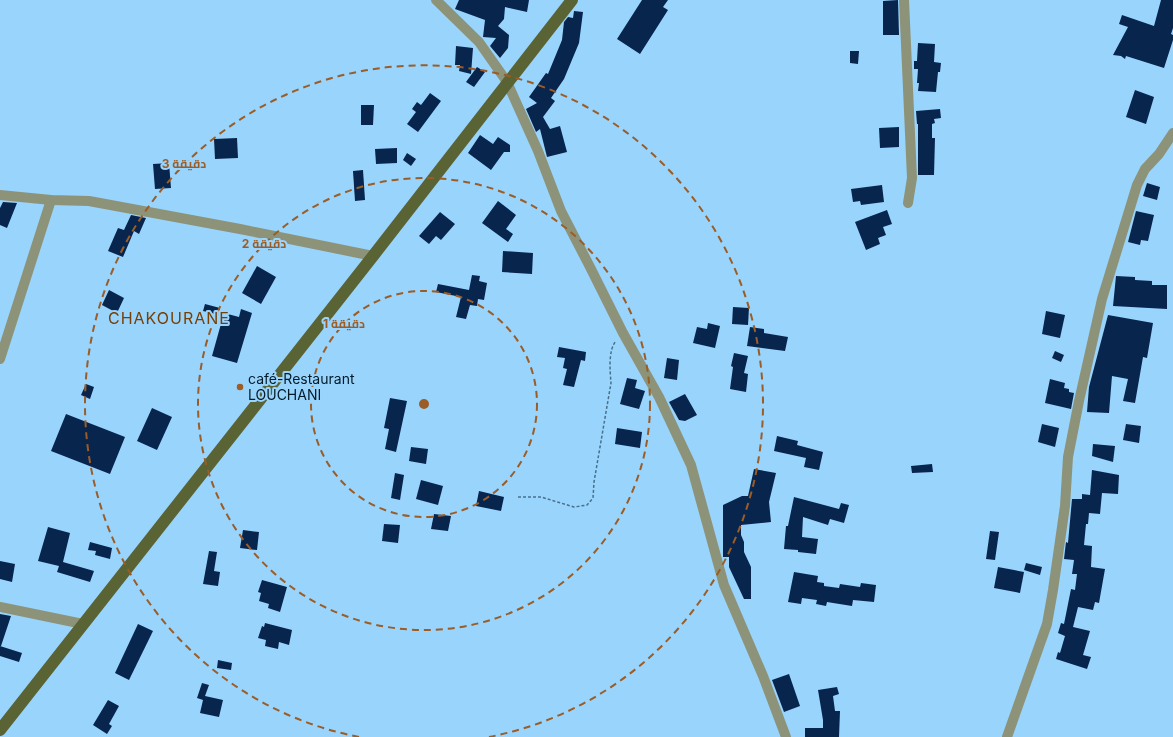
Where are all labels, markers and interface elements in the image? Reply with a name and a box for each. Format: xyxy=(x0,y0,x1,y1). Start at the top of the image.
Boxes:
text: 3 دقيقة xyxy=(162,156,206,171)
text: 2 دقيقة xyxy=(242,236,286,251)
district label: CHAKOURANE xyxy=(108,308,230,328)
text: 1 دقيقة xyxy=(323,316,365,331)
place label: café-Restaurant LOUCHANI xyxy=(248,370,355,403)
marker: café-Restaurant LOUCHANI xyxy=(235,382,245,392)
centre of rings xyxy=(417,397,431,411)

